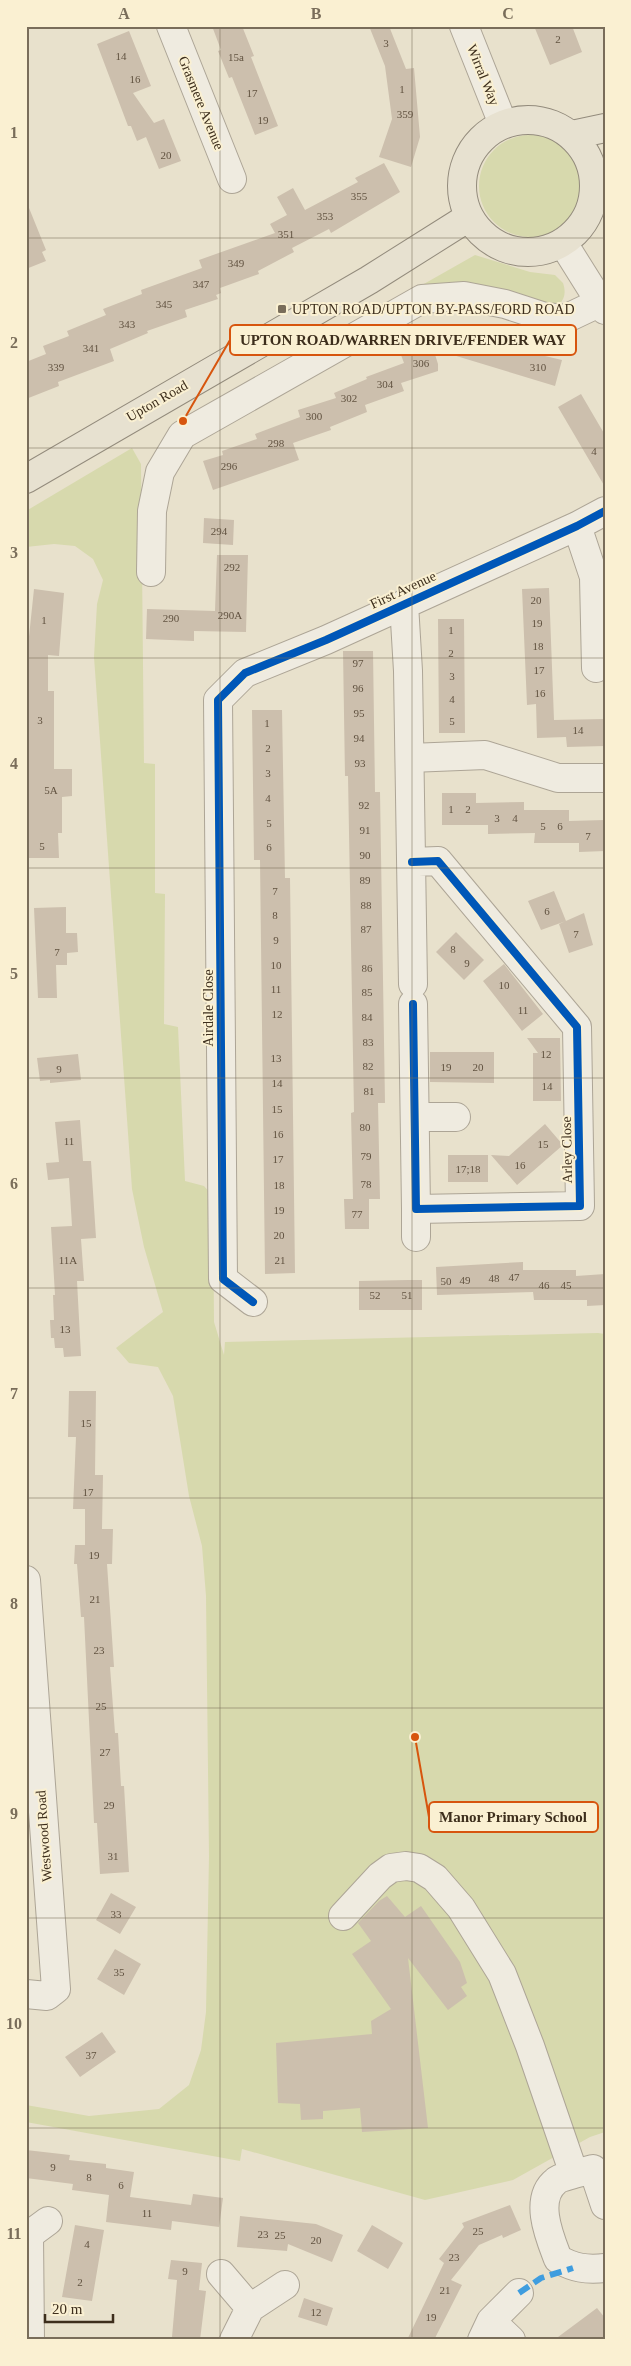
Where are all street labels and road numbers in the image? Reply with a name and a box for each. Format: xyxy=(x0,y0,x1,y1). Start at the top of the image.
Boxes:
street label: Wirral Way xyxy=(464,42,502,108)
street label: Grasmere Avenue xyxy=(175,54,227,152)
street label: Upton Road xyxy=(124,377,190,425)
street label: First Avenue xyxy=(368,568,438,612)
street label: Airdale Close xyxy=(201,969,216,1047)
street label: Arley Close xyxy=(559,1116,575,1184)
street label: Westwood Road xyxy=(33,1790,55,1882)

